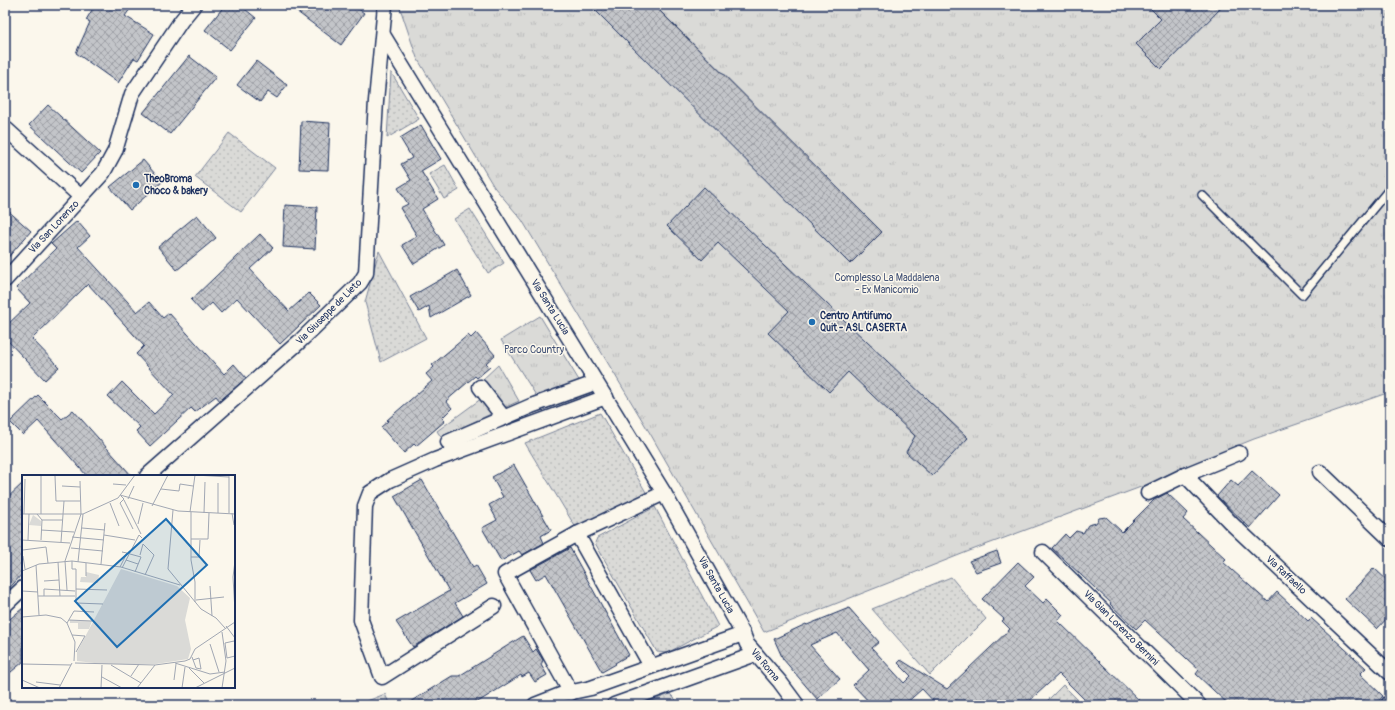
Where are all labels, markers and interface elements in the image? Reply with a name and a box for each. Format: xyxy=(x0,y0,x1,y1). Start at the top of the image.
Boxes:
place label: TheoBroma Choco & bakery xyxy=(143,173,209,197)
marker: TheoBroma Choco & bakery xyxy=(131,180,141,190)
street label: Via San Lorenzo xyxy=(26,198,82,256)
park label: Complesso La Maddalena - Ex Manicomio xyxy=(835,272,940,296)
street label: Via Giuseppe de Lieto xyxy=(294,276,365,347)
street label: Via Santa Lucia xyxy=(528,277,572,337)
place label: Centro Antifumo Quit - ASL CASERTA xyxy=(820,310,907,334)
marker: Centro Antifumo Quit - ASL CASERTA xyxy=(807,317,817,327)
park label: Parco Country xyxy=(504,344,565,356)
inset map xyxy=(22,475,235,688)
street label: Via Raffaello xyxy=(1263,553,1309,597)
street label: Via Santa Lucia xyxy=(695,554,737,616)
street label: Via Gian Lorenzo Bernini xyxy=(1081,588,1161,668)
street label: Via Roma xyxy=(748,646,782,684)

